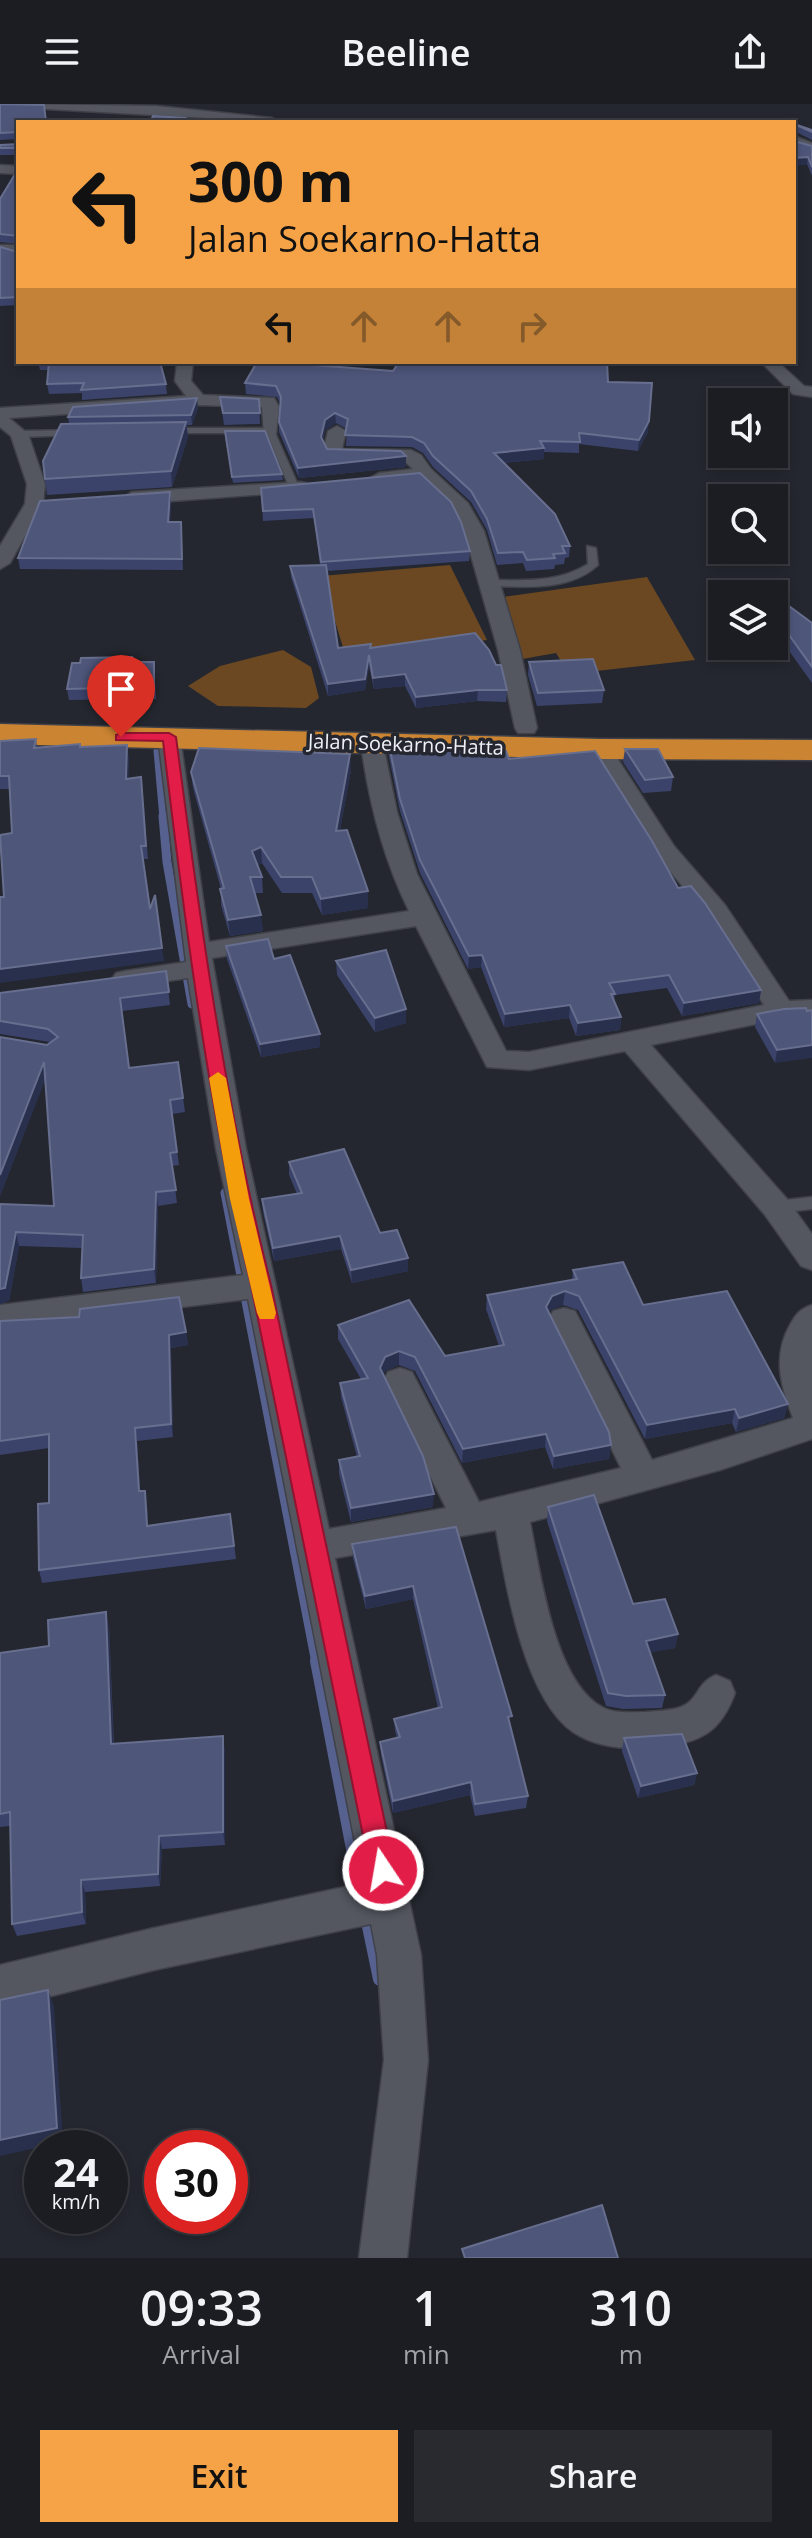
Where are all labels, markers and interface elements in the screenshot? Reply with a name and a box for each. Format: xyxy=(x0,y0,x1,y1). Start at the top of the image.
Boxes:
text: Beeline xyxy=(342,28,470,77)
icon: menu xyxy=(40,30,84,74)
icon: share xyxy=(728,30,772,74)
text: 300 m xyxy=(188,142,354,218)
icon: left xyxy=(56,152,160,256)
text: Jalan Soekarno-Hatta xyxy=(188,214,541,263)
icon: left xyxy=(258,304,302,348)
icon: ahead xyxy=(342,304,386,348)
icon: ahead xyxy=(426,304,470,348)
icon: right xyxy=(510,304,554,348)
map controls xyxy=(708,388,788,660)
button: sound xyxy=(708,388,788,468)
button: search xyxy=(708,484,788,564)
button: layers xyxy=(708,580,788,660)
pin xyxy=(87,655,155,737)
icon: arrive xyxy=(99,667,143,711)
street label: Jalan Soekarno-Hatta xyxy=(306,727,504,761)
position arrow xyxy=(341,1828,425,1912)
speed limit sign: 30 xyxy=(144,2130,248,2234)
text: 24 xyxy=(53,2144,99,2199)
text: km/h xyxy=(52,2188,100,2215)
text: 09:33 xyxy=(140,2275,263,2340)
text: 1 xyxy=(413,2275,440,2340)
text: 310 xyxy=(590,2275,672,2340)
text: Arrival xyxy=(162,2336,241,2372)
text: min xyxy=(403,2336,450,2372)
text: m xyxy=(619,2336,643,2372)
button: Exit xyxy=(40,2430,398,2522)
button: Share xyxy=(414,2430,772,2522)

